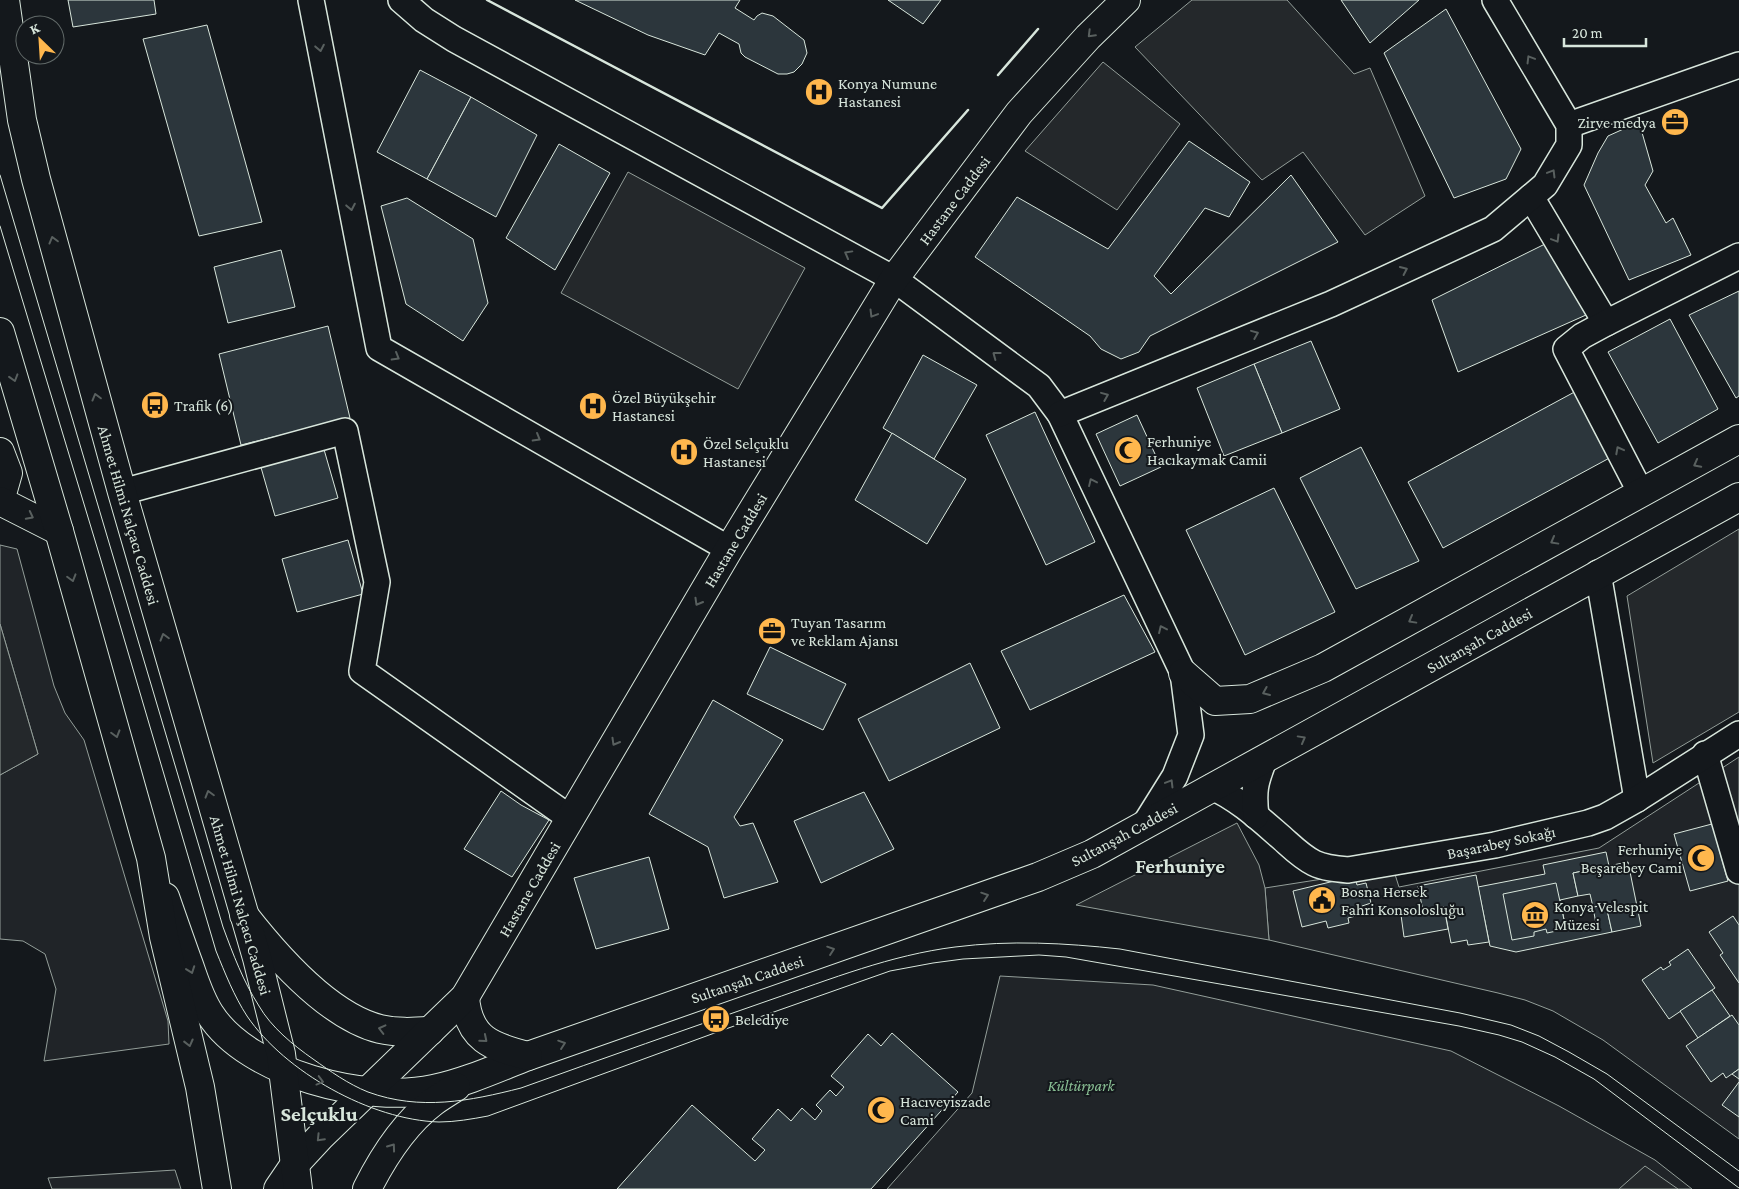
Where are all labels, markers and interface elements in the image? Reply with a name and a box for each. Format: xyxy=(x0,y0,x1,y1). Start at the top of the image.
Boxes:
north arrow xyxy=(15,15,65,65)
scale bar xyxy=(1564,15,1646,47)
text: K xyxy=(27,19,43,37)
text: 20 m xyxy=(1572,25,1603,41)
one-way arrow xyxy=(1088,28,1097,37)
one-way arrow xyxy=(314,43,324,52)
one-way arrow xyxy=(1526,55,1536,64)
place label: Konya Numune Hastanesi xyxy=(838,75,937,110)
hospital icon: Konya Numune Hastanesi xyxy=(804,77,834,107)
office icon: Zirve medya xyxy=(1660,107,1690,137)
place label: Zirve medya xyxy=(1578,114,1657,132)
street label: Hastane Caddesi xyxy=(916,153,993,248)
one-way arrow xyxy=(1546,169,1556,178)
one-way arrow xyxy=(346,203,356,212)
one-way arrow xyxy=(1549,233,1559,242)
one-way arrow xyxy=(48,236,59,245)
one-way arrow xyxy=(844,250,853,260)
one-way arrow xyxy=(1399,266,1408,276)
one-way arrow xyxy=(869,308,879,317)
one-way arrow xyxy=(1250,330,1259,341)
one-way arrow xyxy=(391,351,400,361)
one-way arrow xyxy=(992,352,1002,361)
one-way arrow xyxy=(8,374,18,382)
place label: Özel Büyükşehir Hastanesi xyxy=(612,389,717,424)
bus stop icon: Trafik (6) xyxy=(140,390,170,420)
hospital icon: Özel Büyükşehir Hastanesi xyxy=(578,391,608,421)
one-way arrow xyxy=(91,392,102,401)
one-way arrow xyxy=(1100,392,1109,402)
place label: Trafik (6) xyxy=(174,397,234,415)
street label: Ahmet Hilmi Nalçacı Caddesi xyxy=(94,423,162,607)
one-way arrow xyxy=(532,432,541,442)
place label: Ferhuniye Hacıkaymak Camii xyxy=(1147,433,1267,469)
place label: Özel Selçuklu Hastanesi xyxy=(703,435,789,470)
mosque icon: Ferhuniye Hacıkaymak Camii xyxy=(1113,435,1143,465)
hospital icon: Özel Selçuklu Hastanesi xyxy=(669,437,699,467)
one-way arrow xyxy=(1615,447,1625,456)
one-way arrow xyxy=(1693,458,1702,468)
one-way arrow xyxy=(1088,478,1098,487)
street label: Hastane Caddesi xyxy=(701,490,770,590)
one-way arrow xyxy=(24,510,33,520)
one-way arrow xyxy=(1550,535,1559,545)
one-way arrow xyxy=(67,573,77,581)
one-way arrow xyxy=(694,597,704,606)
street label: Sultanşah Caddesi xyxy=(1424,604,1535,677)
one-way arrow xyxy=(1408,613,1417,623)
place label: Tuyan Tasarım ve Reklam Ajansı xyxy=(790,614,899,650)
office icon: Tuyan Tasarım ve Reklam Ajansı xyxy=(757,616,787,646)
one-way arrow xyxy=(1158,625,1168,634)
one-way arrow xyxy=(160,634,170,642)
one-way arrow xyxy=(1262,686,1271,696)
one-way arrow xyxy=(110,730,121,739)
one-way arrow xyxy=(1297,735,1306,745)
one-way arrow xyxy=(612,737,622,746)
one-way arrow xyxy=(1164,779,1174,788)
one-way arrow xyxy=(205,790,215,798)
street label: Sultanşah Caddesi xyxy=(1068,799,1181,870)
street label: Ahmet Hilmi Nalçacı Caddesi xyxy=(206,813,274,997)
street label: Başarabey Sokağı xyxy=(1445,823,1557,863)
street label: Hastane Caddesi xyxy=(495,839,563,940)
place label: Ferhuniye Beşarebey Cami xyxy=(1581,841,1682,877)
mosque icon: Ferhuniye Beşarebey Cami xyxy=(1686,843,1716,873)
district label: Ferhuniye xyxy=(1135,854,1225,878)
place label: Bosna Hersek Fahri Konsolosluğu xyxy=(1341,883,1465,919)
public building icon: Bosna Hersek Fahri Konsolosluğu xyxy=(1307,885,1337,915)
one-way arrow xyxy=(980,892,988,902)
place label: Konya Velespit Müzesi xyxy=(1554,898,1649,933)
museum icon: Konya Velespit Müzesi xyxy=(1520,900,1550,930)
one-way arrow xyxy=(826,946,835,956)
street label: Sultanşah Caddesi xyxy=(689,952,806,1008)
one-way arrow xyxy=(185,965,195,973)
bus stop icon: Belediye xyxy=(701,1004,731,1034)
place label: Belediye xyxy=(735,1011,789,1029)
one-way arrow xyxy=(378,1024,386,1034)
one-way arrow xyxy=(478,1033,487,1041)
one-way arrow xyxy=(183,1038,194,1047)
one-way arrow xyxy=(557,1040,566,1050)
one-way arrow xyxy=(315,1075,323,1085)
park label: Kültürpark xyxy=(1048,1077,1115,1095)
place label: Hacıveyiszade Cami xyxy=(900,1093,990,1128)
mosque icon: Hacıveyiszade Cami xyxy=(866,1095,896,1125)
district label: Selçuklu xyxy=(280,1102,358,1126)
one-way arrow xyxy=(317,1132,326,1141)
one-way arrow xyxy=(386,1143,395,1153)

